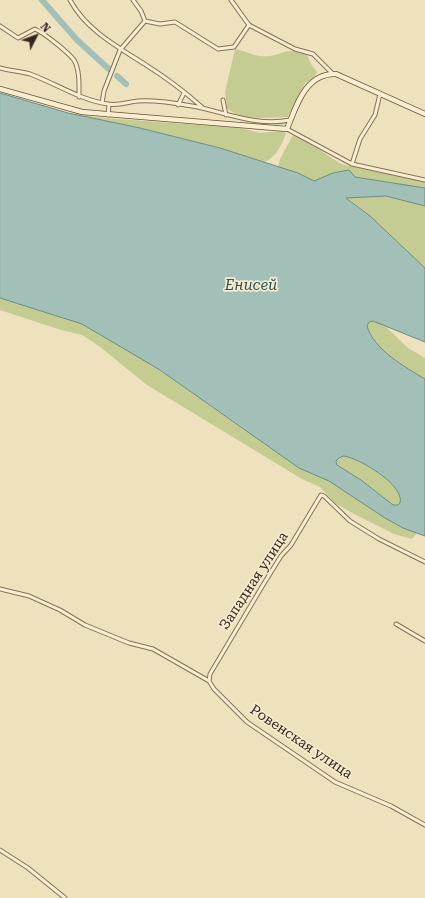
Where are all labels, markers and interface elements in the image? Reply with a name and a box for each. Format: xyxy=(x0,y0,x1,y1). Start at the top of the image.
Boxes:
north arrow xyxy=(16,16,56,56)
text: N xyxy=(38,20,53,35)
water label: Енисей xyxy=(225,277,277,295)
street label: Западная улица xyxy=(216,529,292,633)
street label: Ровенская улица xyxy=(247,701,355,783)

